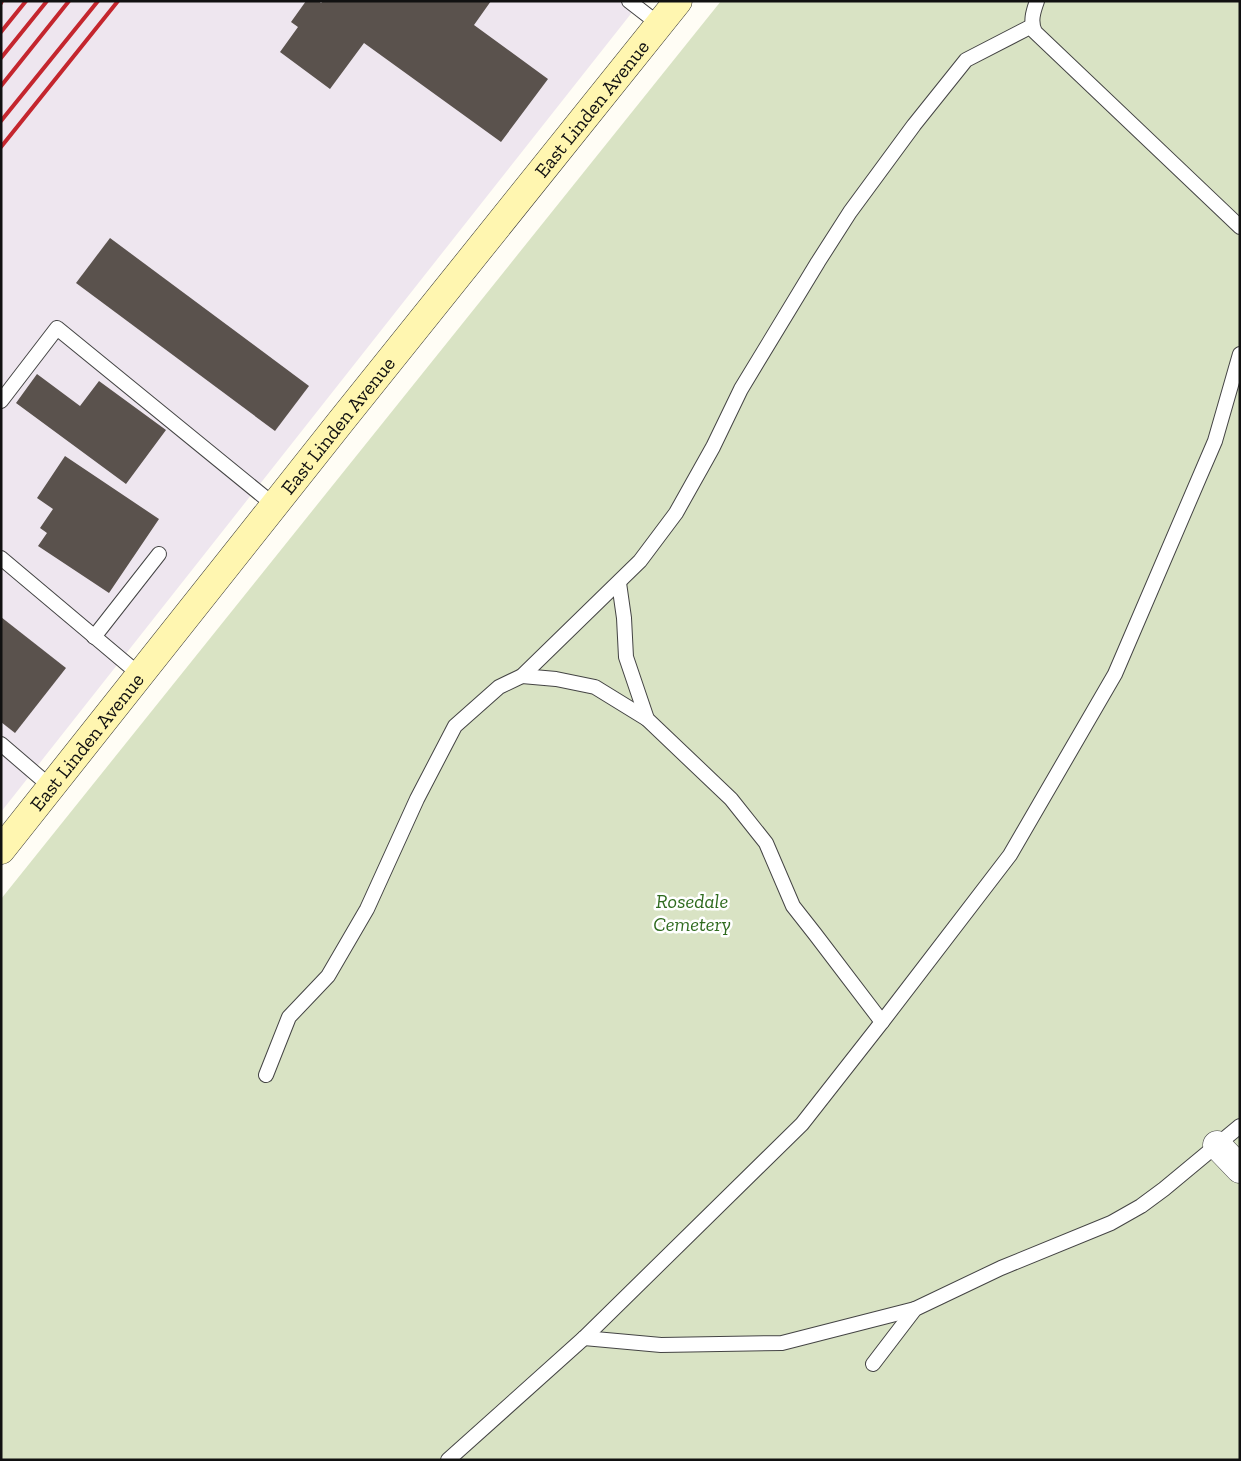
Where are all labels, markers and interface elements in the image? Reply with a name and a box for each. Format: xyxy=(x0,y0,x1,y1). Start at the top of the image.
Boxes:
street label: East Linden Avenue xyxy=(529,35,654,182)
street label: East Linden Avenue xyxy=(276,352,400,499)
street label: East Linden Avenue xyxy=(25,668,149,816)
park label: Rosedale Cemetery xyxy=(653,889,731,936)

